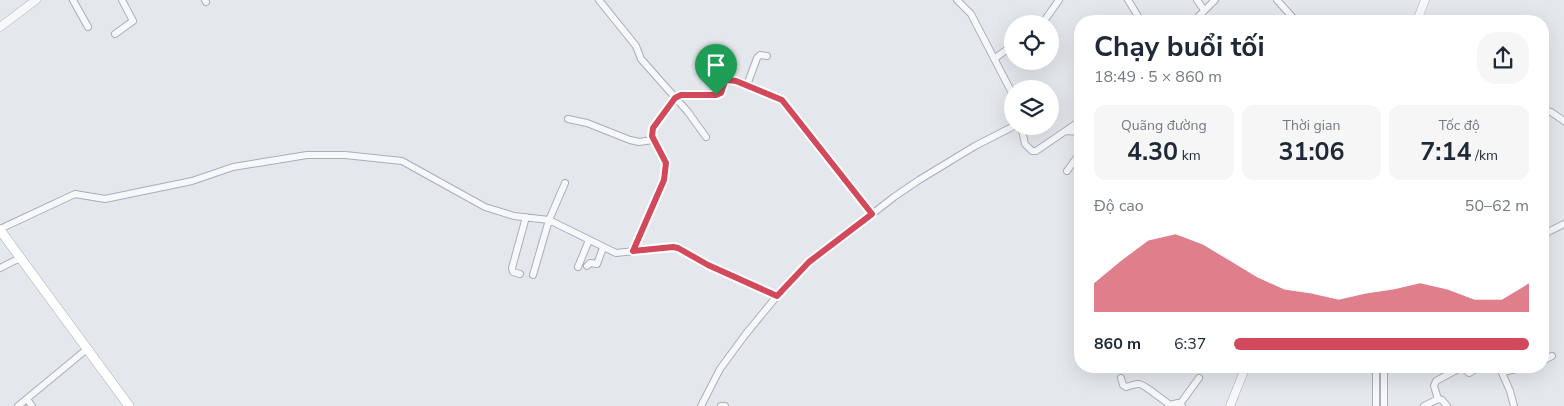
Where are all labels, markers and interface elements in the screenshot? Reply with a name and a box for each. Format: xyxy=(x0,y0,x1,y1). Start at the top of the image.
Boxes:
map controls xyxy=(1004,15,1059,135)
button: locate xyxy=(1004,15,1059,70)
text: Chạy buổi tối xyxy=(1094,28,1265,66)
button: share xyxy=(1477,32,1529,84)
pin xyxy=(695,44,737,95)
icon: arrive xyxy=(702,51,730,79)
text: 18:49 · 5 × 860 m xyxy=(1094,66,1222,88)
button: layers xyxy=(1004,80,1059,135)
text: Quãng đường xyxy=(1121,116,1207,135)
text: Thời gian xyxy=(1283,116,1340,135)
text: Tốc độ xyxy=(1439,116,1480,135)
text: 4.30 xyxy=(1127,135,1178,169)
text: 31:06 xyxy=(1278,135,1345,169)
text: 7:14 xyxy=(1420,135,1472,169)
text: km xyxy=(1178,146,1201,165)
text: /km xyxy=(1472,146,1498,165)
text: Độ cao xyxy=(1094,195,1144,217)
text: 50–62 m xyxy=(1465,195,1529,217)
text: 860 m xyxy=(1094,333,1141,355)
text: 6:37 xyxy=(1174,333,1206,355)

